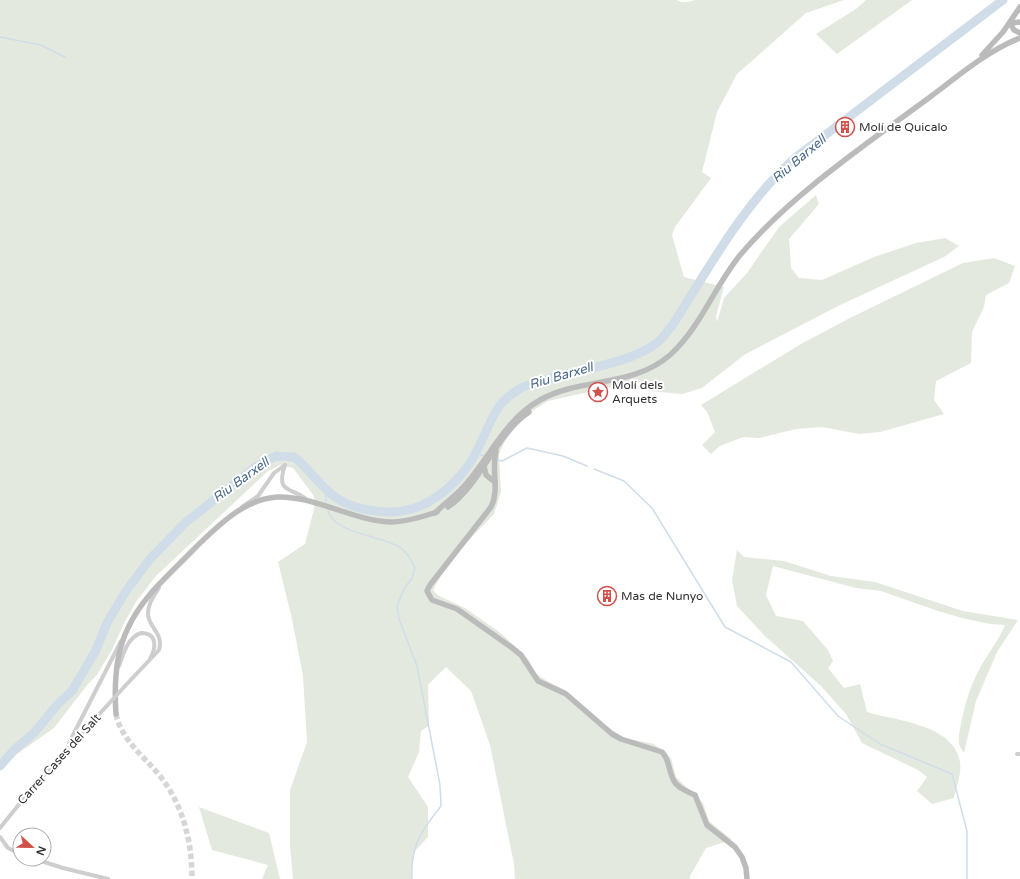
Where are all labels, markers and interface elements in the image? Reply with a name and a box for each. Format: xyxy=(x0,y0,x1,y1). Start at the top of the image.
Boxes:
building icon: Molí de Quicalo xyxy=(834,116,856,138)
place label: Molí de Quicalo xyxy=(859,120,948,134)
water label: Riu Barxell xyxy=(769,131,831,186)
water label: Riu Barxell xyxy=(527,359,597,393)
place label: Molí dels Arquets xyxy=(612,378,663,406)
place icon: Molí dels Arquets xyxy=(587,381,609,403)
water label: Riu Barxell xyxy=(210,453,274,506)
building icon: Mas de Nunyo xyxy=(596,585,618,607)
place label: Mas de Nunyo xyxy=(621,589,703,603)
street label: Carrer Cases del Salt xyxy=(15,710,104,807)
north arrow xyxy=(12,827,52,867)
text: N xyxy=(33,844,48,857)

